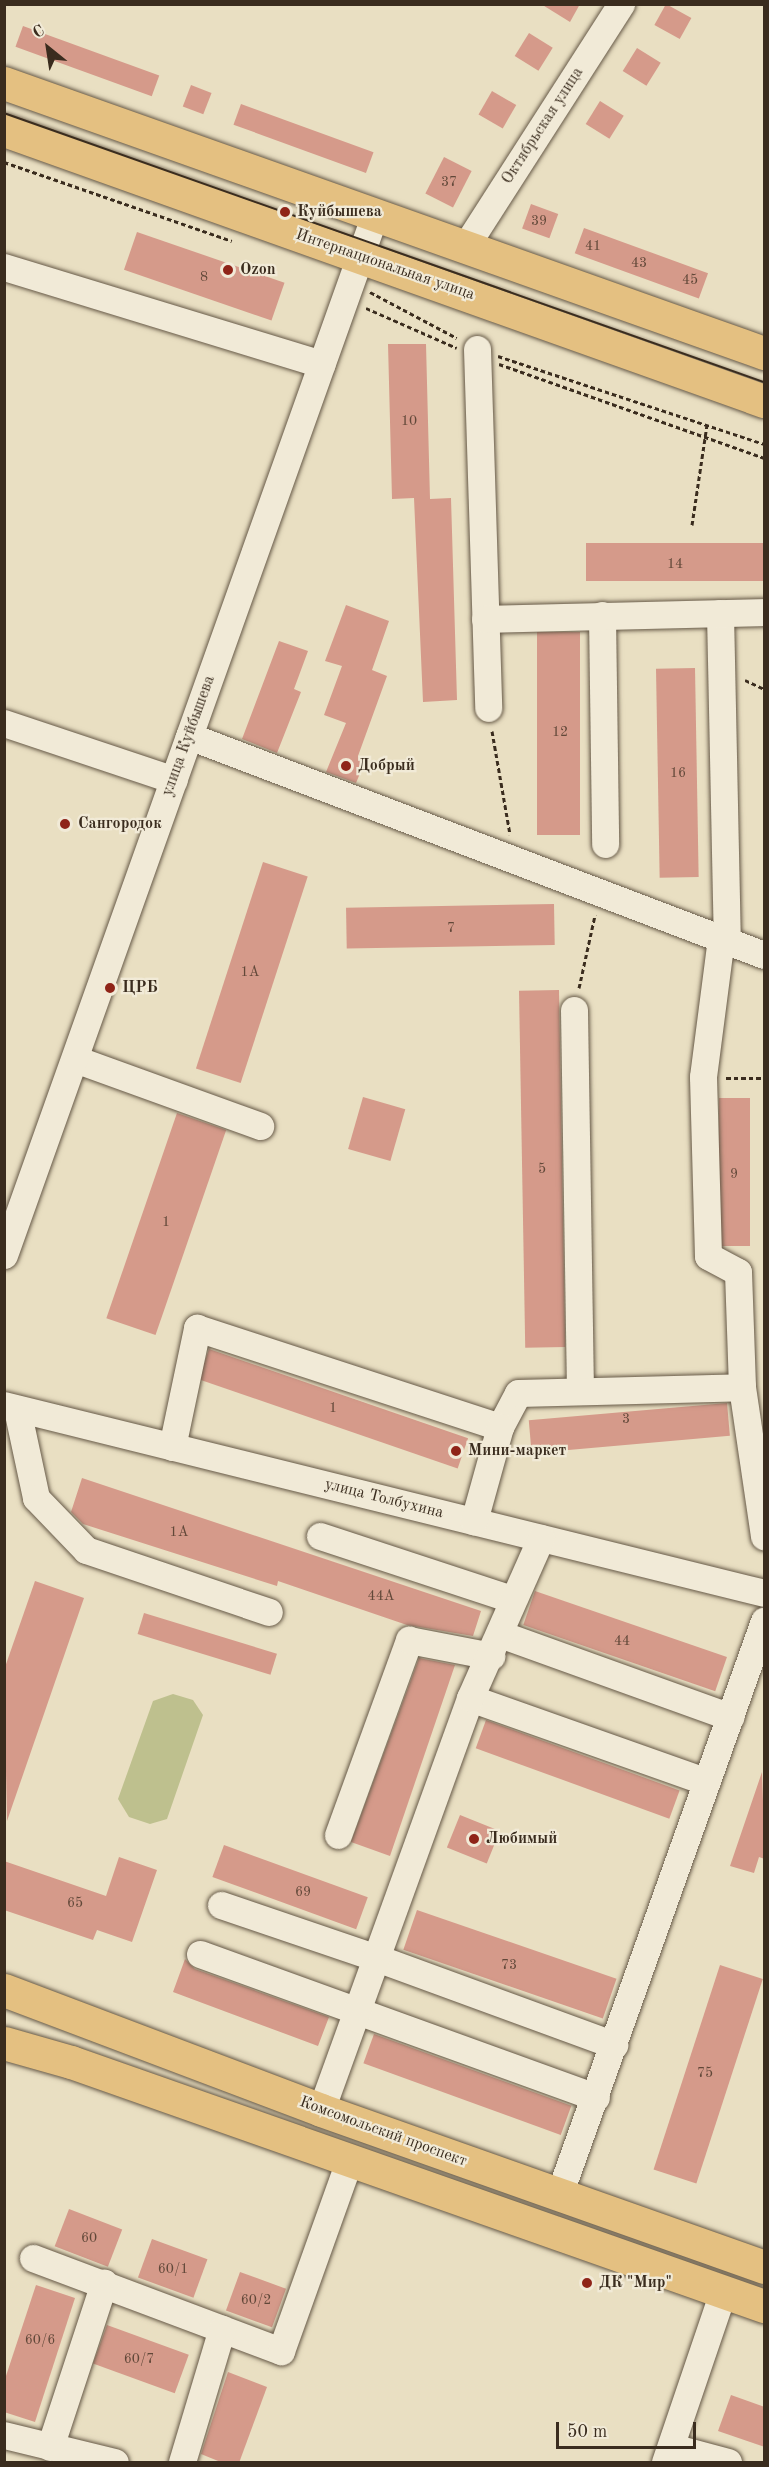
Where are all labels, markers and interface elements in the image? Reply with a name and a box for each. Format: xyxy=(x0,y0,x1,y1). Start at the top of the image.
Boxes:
north arrow xyxy=(18,18,78,78)
text: С xyxy=(30,23,48,42)
street label: Октябрьская улица xyxy=(498,64,588,188)
house number: 37 xyxy=(441,174,457,190)
place label: Куйбышева xyxy=(297,202,382,222)
marker: Куйбышева xyxy=(278,205,292,219)
house number: 39 xyxy=(531,213,547,229)
street label: Интернациональная улица xyxy=(293,225,477,305)
house number: 41 xyxy=(585,238,601,254)
house number: 43 xyxy=(631,255,647,271)
place label: Ozon xyxy=(240,260,276,280)
marker: Ozon xyxy=(221,263,235,277)
house number: 8 xyxy=(200,269,208,285)
house number: 45 xyxy=(682,272,698,288)
house number: 10 xyxy=(401,413,417,429)
house number: 14 xyxy=(667,556,683,572)
street label: улица Куйбышева xyxy=(158,673,220,799)
house number: 12 xyxy=(552,724,568,740)
place label: Добрый xyxy=(358,756,415,776)
marker: Добрый xyxy=(339,759,353,773)
house number: 16 xyxy=(670,765,686,781)
place label: Сангородок xyxy=(78,814,162,834)
marker: Сангородок xyxy=(56,815,74,833)
house number: 7 xyxy=(447,920,455,936)
house number: 1А xyxy=(241,964,259,980)
place label: ЦРБ xyxy=(122,978,158,998)
marker: ЦРБ xyxy=(103,981,117,995)
house number: 5 xyxy=(538,1161,546,1177)
house number: 9 xyxy=(730,1166,738,1182)
house number: 1 xyxy=(162,1214,170,1230)
house number: 1 xyxy=(329,1400,337,1416)
house number: 3 xyxy=(622,1411,630,1427)
place label: Мини-маркет xyxy=(468,1441,566,1461)
marker: Мини-маркет xyxy=(449,1444,463,1458)
street label: улица Толбухина xyxy=(323,1475,445,1523)
house number: 1А xyxy=(170,1524,188,1540)
house number: 44А xyxy=(368,1588,394,1604)
house number: 44 xyxy=(614,1633,630,1649)
place label: Любимый xyxy=(486,1829,557,1849)
marker: Любимый xyxy=(467,1832,481,1846)
house number: 69 xyxy=(295,1884,311,1900)
house number: 65 xyxy=(67,1895,83,1911)
house number: 73 xyxy=(501,1957,517,1973)
house number: 75 xyxy=(697,2065,713,2081)
street label: Комсомольский проспект xyxy=(297,2093,469,2171)
house number: 60 xyxy=(81,2230,97,2246)
house number: 60/1 xyxy=(158,2261,188,2277)
place label: ДК "Мир" xyxy=(599,2273,672,2293)
marker: ДК "Мир" xyxy=(580,2276,594,2290)
house number: 60/2 xyxy=(241,2292,271,2308)
house number: 60/6 xyxy=(25,2332,55,2348)
house number: 60/7 xyxy=(124,2351,154,2367)
scale bar xyxy=(559,2410,698,2448)
text: 50 m xyxy=(567,2423,607,2441)

